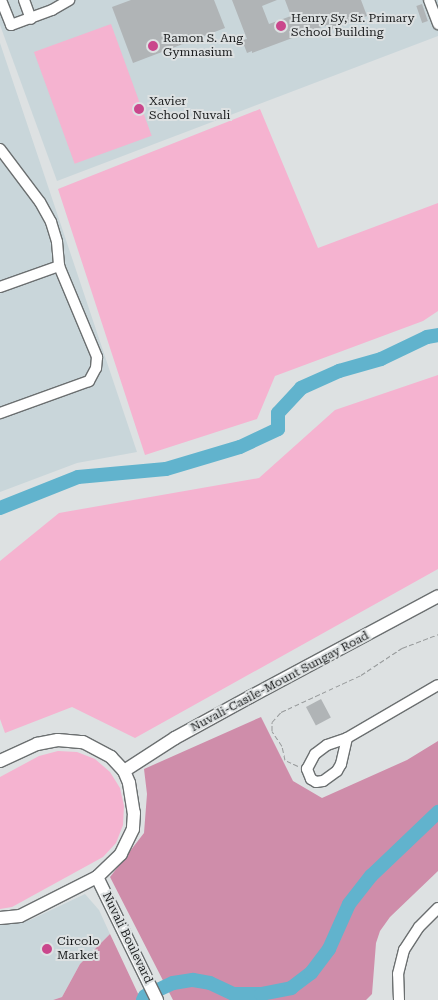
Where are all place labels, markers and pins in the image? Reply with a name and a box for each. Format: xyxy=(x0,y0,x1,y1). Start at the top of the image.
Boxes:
place label: Henry Sy, Sr. Primary School Building xyxy=(291,12,415,40)
marker: Henry Sy, Sr. Primary School Building xyxy=(275,20,287,32)
place label: Ramon S. Ang Gymnasium xyxy=(163,32,243,60)
marker: Ramon S. Ang Gymnasium xyxy=(147,40,159,52)
place label: Xavier School Nuvali xyxy=(149,95,230,123)
marker: Xavier School Nuvali xyxy=(133,103,145,115)
place label: Circolo Market xyxy=(57,935,100,963)
marker: Circolo Market xyxy=(41,943,53,955)

